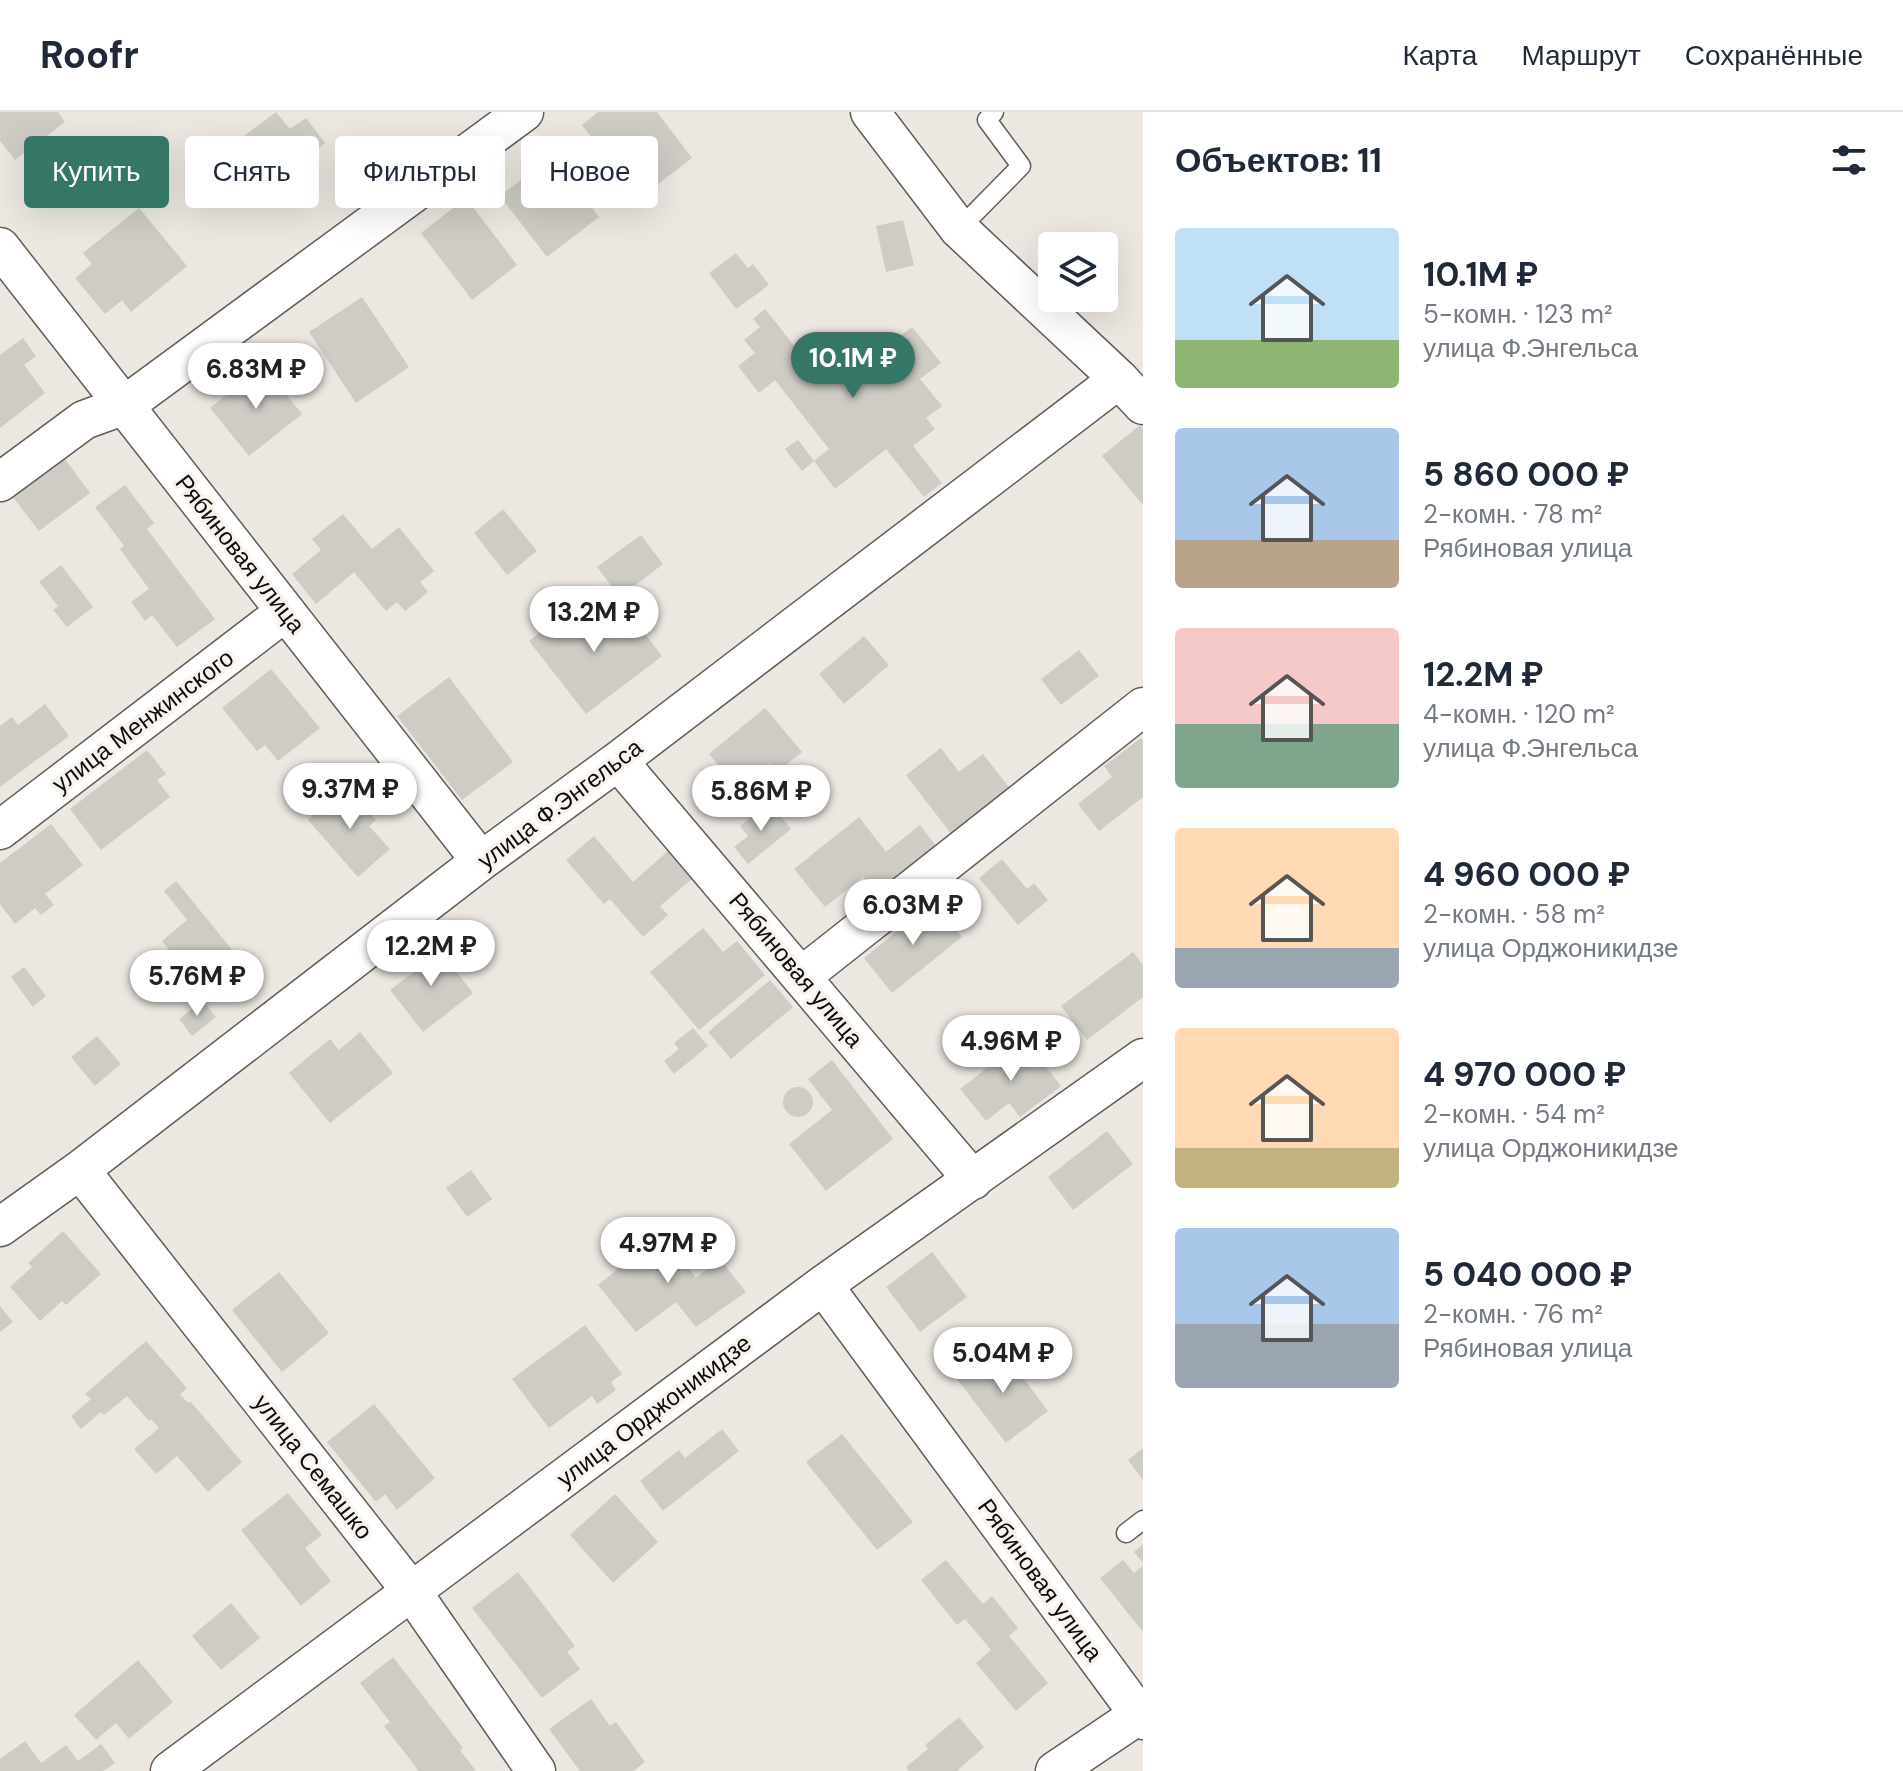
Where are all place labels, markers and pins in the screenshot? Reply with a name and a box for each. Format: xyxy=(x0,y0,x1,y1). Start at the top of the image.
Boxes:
pin: 10.1M ₽ xyxy=(779,332,927,400)
pin: 6.83M ₽ xyxy=(182,343,330,411)
pin: 13.2M ₽ xyxy=(520,586,668,654)
pin: 9.37M ₽ xyxy=(276,763,424,831)
pin: 5.86M ₽ xyxy=(687,765,835,833)
pin: 6.03M ₽ xyxy=(839,879,987,947)
pin: 12.2M ₽ xyxy=(357,920,505,988)
pin: 5.76M ₽ xyxy=(123,950,271,1018)
pin: 4.96M ₽ xyxy=(937,1015,1085,1083)
pin: 4.97M ₽ xyxy=(594,1217,742,1285)
pin: 5.04M ₽ xyxy=(929,1327,1077,1395)

